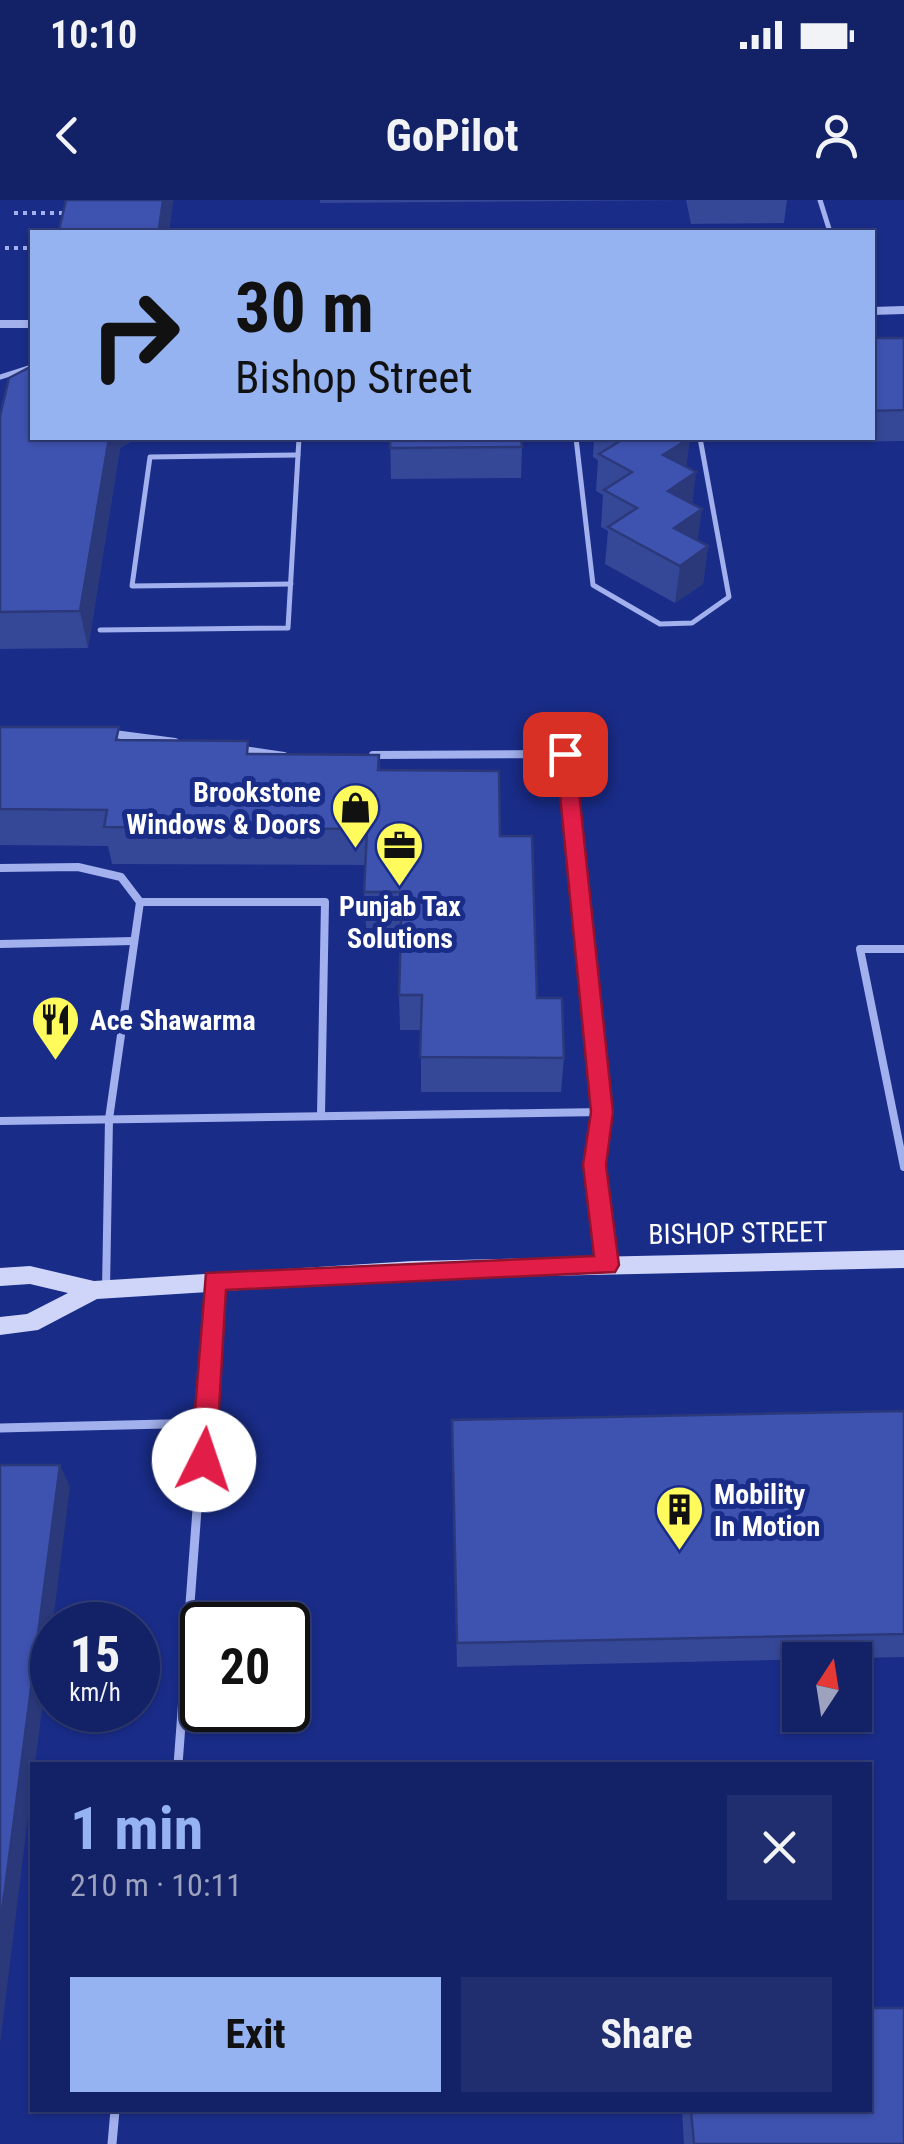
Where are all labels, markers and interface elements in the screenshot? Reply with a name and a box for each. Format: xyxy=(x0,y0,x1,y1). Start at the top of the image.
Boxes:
text: 10:10 xyxy=(50,13,137,57)
icon: back xyxy=(40,108,95,163)
icon: person xyxy=(809,108,864,163)
text: GoPilot xyxy=(385,109,519,162)
text: 30 m xyxy=(235,267,374,349)
icon: right xyxy=(70,270,200,400)
text: Bishop Street xyxy=(235,351,473,404)
pin xyxy=(523,712,608,797)
icon: arrive xyxy=(538,727,593,782)
place label: Brookstone Windows & Doors xyxy=(126,776,321,841)
shop icon: Brookstone Windows & Doors xyxy=(330,782,382,850)
office icon: Punjab Tax Solutions xyxy=(374,820,426,888)
place label: Punjab Tax Solutions xyxy=(339,890,461,955)
restaurant icon: Ace Shawarma xyxy=(29,994,81,1062)
place label: Ace Shawarma xyxy=(90,1004,256,1037)
street label: BISHOP STREET xyxy=(648,1215,828,1251)
position arrow xyxy=(152,1408,256,1512)
place label: Mobility In Motion xyxy=(714,1478,820,1543)
building icon: Mobility In Motion xyxy=(653,1484,705,1552)
speed limit sign: 20 xyxy=(180,1602,310,1732)
text: 15 xyxy=(70,1626,120,1684)
north arrow xyxy=(782,1642,872,1732)
map controls xyxy=(782,1642,872,1732)
text: km/h xyxy=(69,1678,121,1707)
text: 1 min xyxy=(70,1793,203,1864)
button: close xyxy=(727,1795,832,1900)
text: 210 m · 10:11 xyxy=(70,1866,242,1904)
button: Exit xyxy=(70,1977,441,2092)
button: Share xyxy=(461,1977,832,2092)

